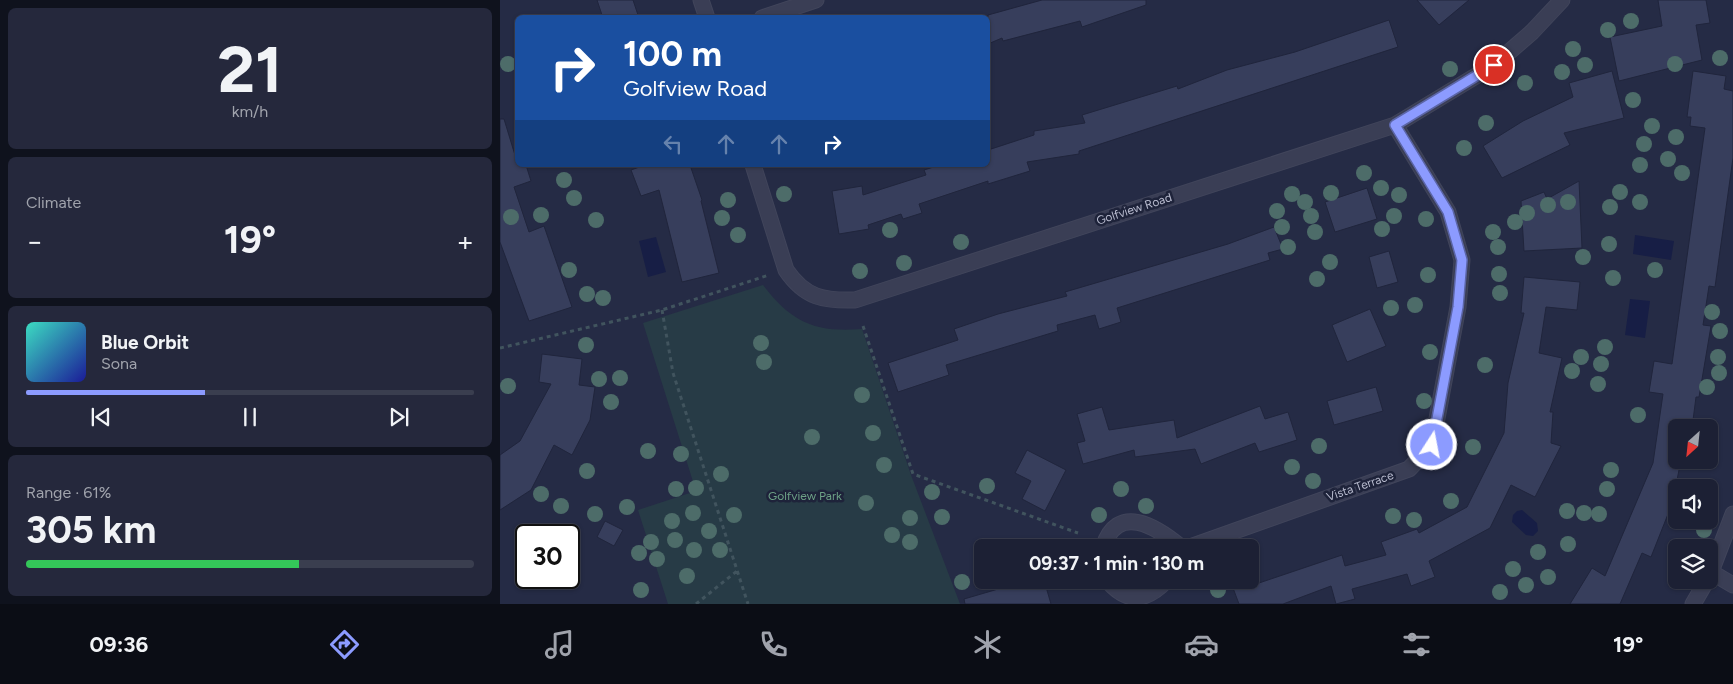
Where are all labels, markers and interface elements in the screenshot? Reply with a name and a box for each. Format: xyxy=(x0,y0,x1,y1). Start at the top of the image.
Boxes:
text: 21 xyxy=(217,30,283,108)
text: 100 m xyxy=(623,33,722,75)
icon: right xyxy=(540,35,605,100)
pin xyxy=(1473,44,1515,86)
icon: arrive xyxy=(1480,51,1508,79)
text: Golfview Road xyxy=(623,75,767,102)
text: km/h xyxy=(232,102,268,121)
icon: left xyxy=(659,130,687,158)
icon: ahead xyxy=(712,130,740,158)
icon: ahead xyxy=(765,130,793,158)
icon: right xyxy=(818,130,846,158)
street label: Golfview Road xyxy=(1094,190,1174,228)
text: Climate xyxy=(26,193,81,212)
text: 19° xyxy=(224,217,276,263)
text: − xyxy=(26,224,43,258)
text: + xyxy=(457,224,474,258)
text: Blue Orbit xyxy=(101,331,189,354)
text: Sona xyxy=(101,354,137,373)
icon: previous xyxy=(87,403,115,431)
icon: pause xyxy=(236,403,264,431)
icon: next xyxy=(385,403,413,431)
position arrow xyxy=(1405,418,1457,470)
north arrow xyxy=(1668,419,1718,469)
map controls xyxy=(1668,419,1718,589)
street label: Vista Terrace xyxy=(1325,468,1396,504)
button: sound xyxy=(1668,479,1718,529)
text: Range · 61% xyxy=(26,483,111,502)
park label: Golfview Park xyxy=(768,489,842,503)
text: 305 km xyxy=(26,507,156,553)
speed limit sign: 30 xyxy=(515,524,580,589)
button: layers xyxy=(1668,539,1718,589)
text: 09:37 · 1 min · 130 m xyxy=(1029,552,1204,575)
icon: directions xyxy=(327,627,362,662)
icon: music xyxy=(542,627,577,662)
icon: phone xyxy=(756,627,791,662)
icon: climate xyxy=(970,627,1005,662)
icon: car xyxy=(1184,627,1219,662)
icon: filters xyxy=(1399,627,1434,662)
text: 09:36 xyxy=(90,631,148,658)
text: 19° xyxy=(1613,631,1643,658)

